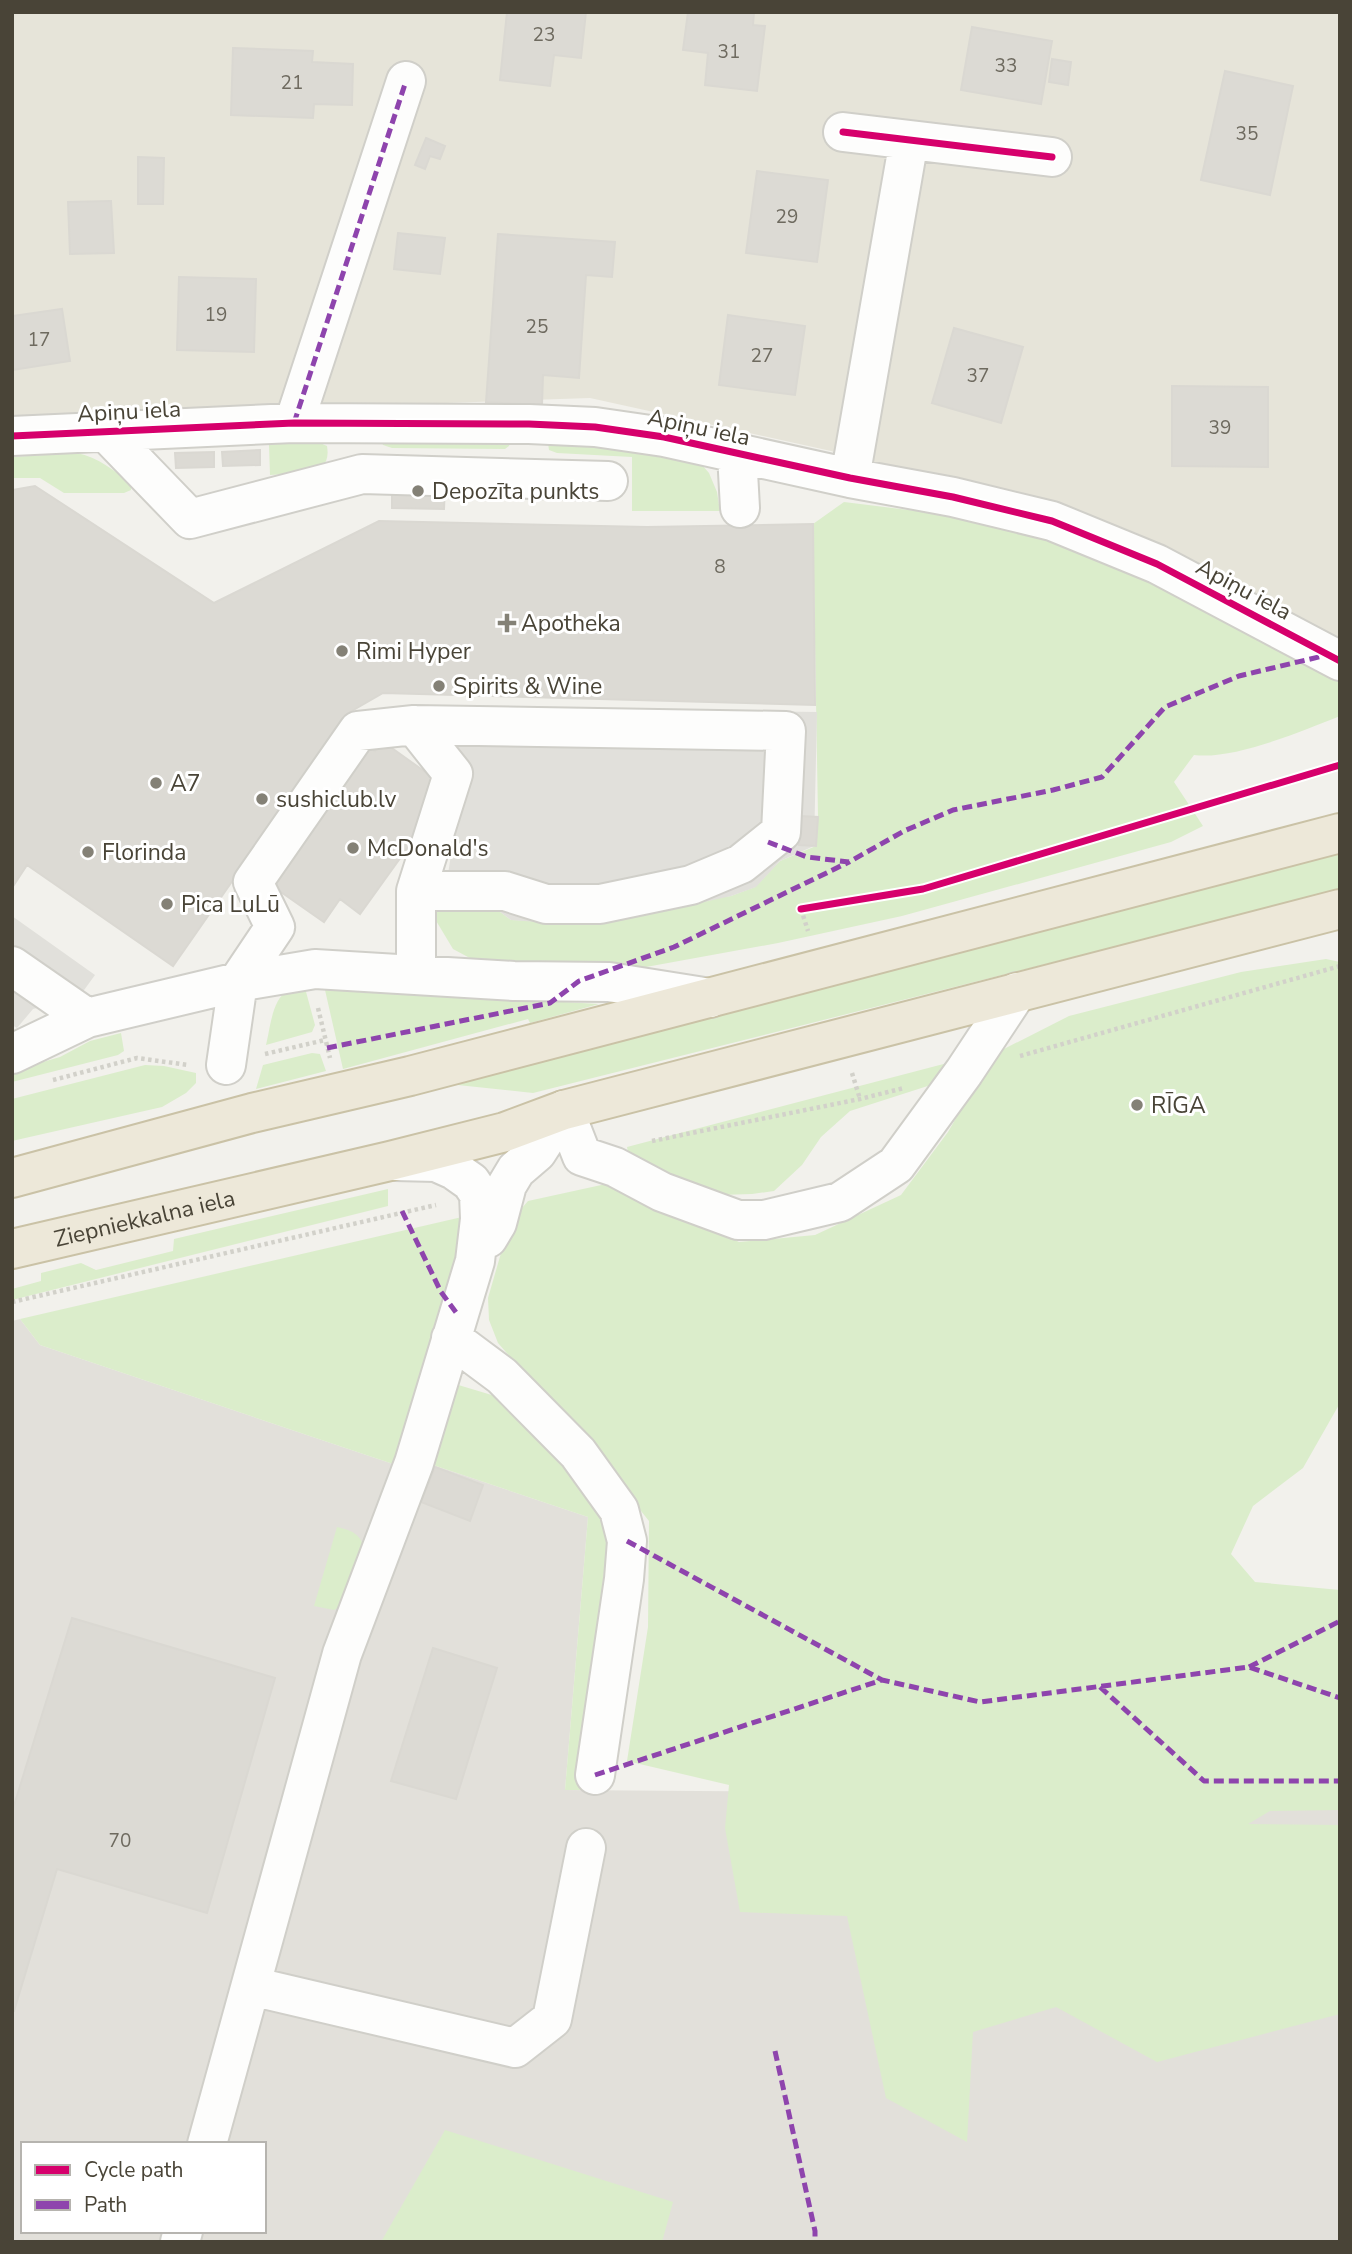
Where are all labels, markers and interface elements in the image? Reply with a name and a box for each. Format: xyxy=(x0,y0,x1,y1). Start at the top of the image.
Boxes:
house number: 23 xyxy=(533,22,555,48)
house number: 31 xyxy=(718,39,740,65)
house number: 33 xyxy=(995,53,1017,79)
house number: 21 xyxy=(281,70,303,96)
house number: 35 xyxy=(1236,121,1258,147)
house number: 29 xyxy=(776,204,798,230)
house number: 19 xyxy=(205,302,227,328)
house number: 25 xyxy=(526,314,548,340)
house number: 17 xyxy=(28,327,50,353)
house number: 27 xyxy=(751,343,773,369)
house number: 37 xyxy=(967,363,989,389)
street label: Apiņu iela xyxy=(76,393,182,430)
street label: Apiņu iela xyxy=(645,402,753,453)
house number: 39 xyxy=(1209,415,1231,441)
place label: Depozīta punkts xyxy=(432,476,599,507)
marker: Depozīta punkts xyxy=(410,483,426,499)
street label: Apiņu iela xyxy=(1191,551,1297,628)
house number: 8 xyxy=(714,554,726,580)
place label: Apotheka xyxy=(521,608,621,639)
marker: Apotheka xyxy=(499,615,515,631)
place label: Rimi Hyper xyxy=(356,636,472,667)
marker: Rimi Hyper xyxy=(334,643,350,659)
place label: Spirits & Wine xyxy=(453,671,602,702)
marker: Spirits & Wine xyxy=(431,678,447,694)
place label: A7 xyxy=(170,768,201,799)
marker: A7 xyxy=(148,775,164,791)
place label: sushiclub.lv xyxy=(276,784,396,815)
marker: sushiclub.lv xyxy=(254,791,270,807)
place label: McDonald's xyxy=(367,833,489,864)
place label: Florinda xyxy=(102,837,186,868)
marker: McDonald's xyxy=(345,840,361,856)
marker: Florinda xyxy=(80,844,96,860)
place label: Pica LuLū xyxy=(181,889,280,920)
marker: Pica LuLū xyxy=(159,896,175,912)
place label: RĪGA xyxy=(1151,1090,1206,1121)
marker: RĪGA xyxy=(1129,1097,1145,1113)
street label: Ziepniekkalna iela xyxy=(51,1183,238,1255)
house number: 70 xyxy=(109,1828,131,1854)
legend xyxy=(21,2142,266,2233)
text: Cycle path xyxy=(84,2156,183,2184)
text: Path xyxy=(84,2191,127,2219)

